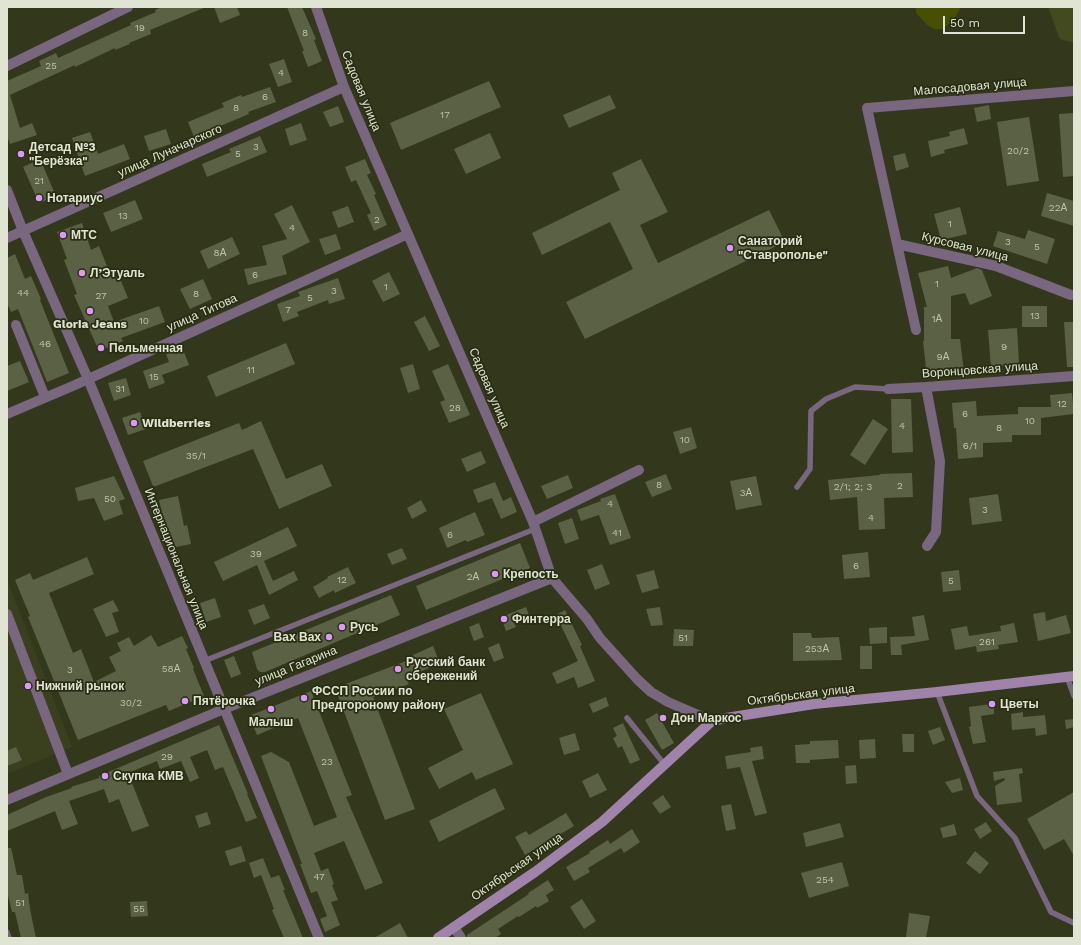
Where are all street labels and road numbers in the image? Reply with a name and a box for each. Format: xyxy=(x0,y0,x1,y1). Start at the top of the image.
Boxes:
street label: Садовая улица xyxy=(338,49,384,133)
street label: Малосадовая улица xyxy=(913,75,1027,99)
street label: улица Луначарского xyxy=(116,122,224,180)
street label: Курсовая улица xyxy=(920,229,1010,265)
street label: улица Титова xyxy=(165,291,239,335)
street label: Садовая улица xyxy=(466,346,512,430)
street label: Воронцовская улица xyxy=(922,359,1038,381)
street label: Интернациональная улица xyxy=(141,486,211,632)
street label: улица Гагарина xyxy=(253,643,339,689)
street label: Октябрьская улица xyxy=(746,681,856,709)
street label: Октябрьская улица xyxy=(469,830,565,904)

